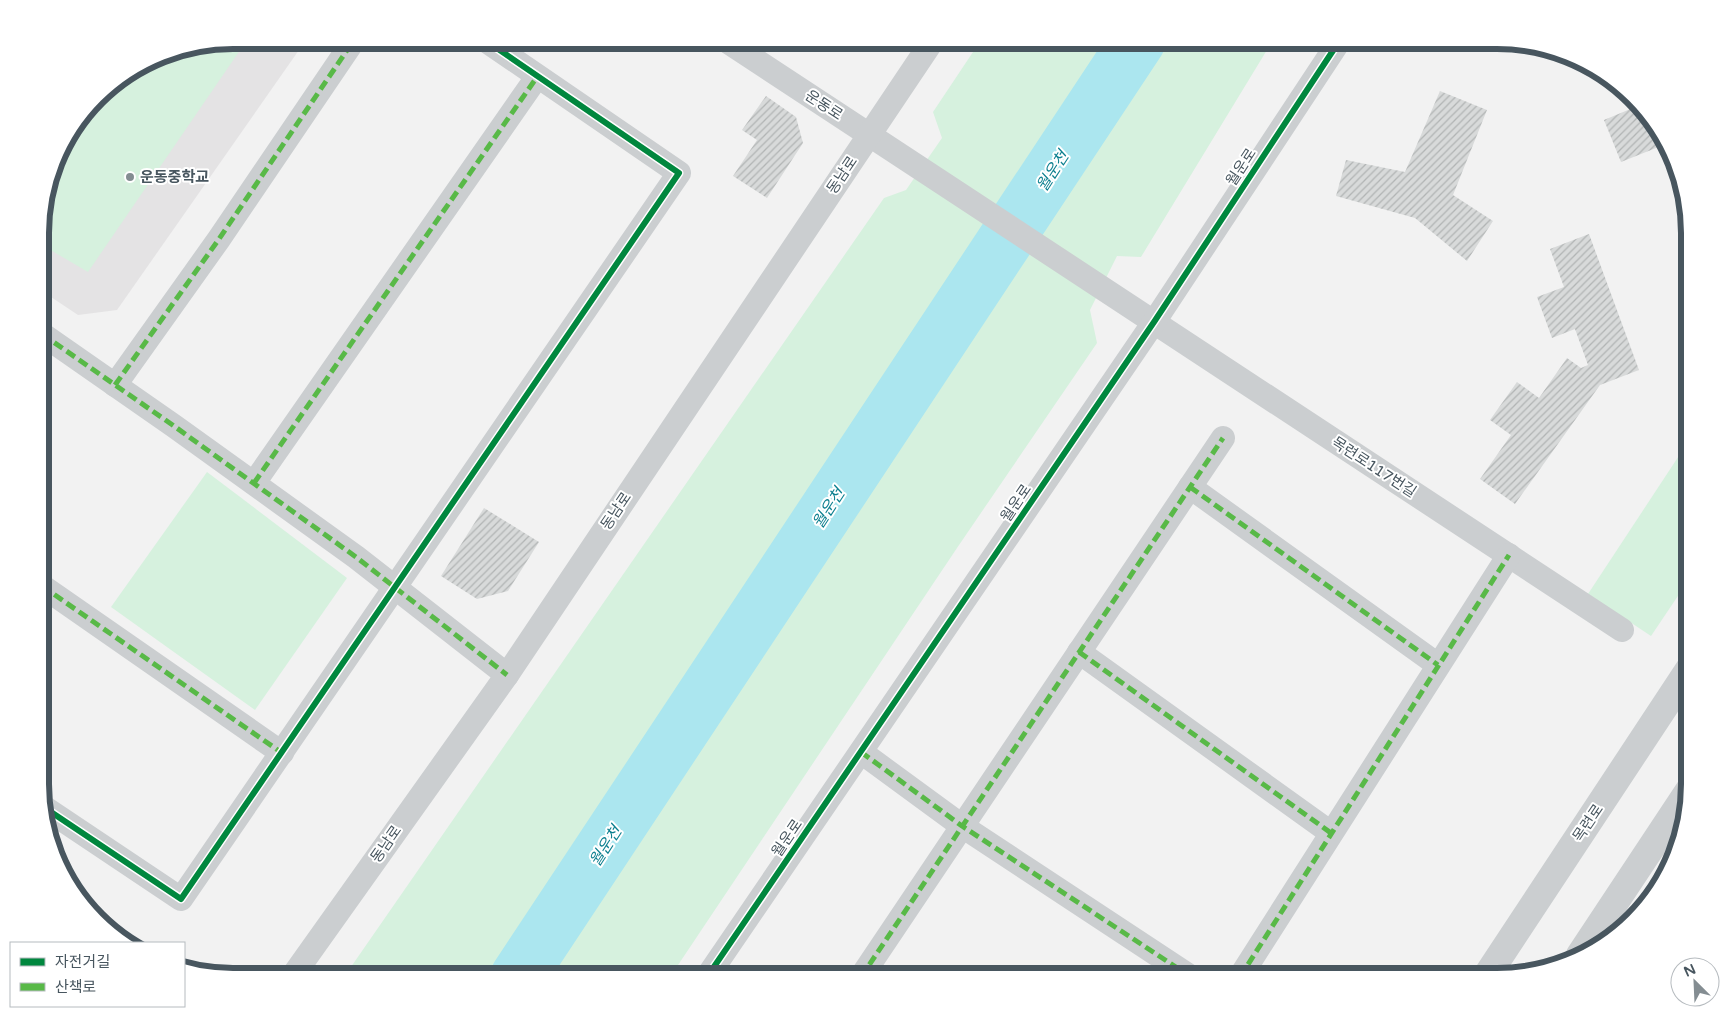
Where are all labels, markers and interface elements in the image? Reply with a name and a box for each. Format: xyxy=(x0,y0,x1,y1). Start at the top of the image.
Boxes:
street label: 운동로 xyxy=(802,86,846,124)
street label: 월운로 xyxy=(1222,145,1260,189)
water label: 월운천 xyxy=(1032,146,1074,196)
street label: 동남로 xyxy=(823,153,861,197)
place label: 운동중학교 xyxy=(140,168,209,186)
marker: 운동중학교 xyxy=(124,171,136,183)
street label: 목련로117번길 xyxy=(1328,433,1420,501)
street label: 월운로 xyxy=(997,481,1035,525)
water label: 월운천 xyxy=(808,483,850,533)
street label: 동남로 xyxy=(597,489,635,533)
street label: 목련로 xyxy=(1569,801,1607,845)
street label: 월운로 xyxy=(768,816,806,860)
water label: 월운천 xyxy=(585,821,627,871)
street label: 동남로 xyxy=(367,822,405,866)
legend xyxy=(10,942,185,1007)
text: 자전거길 xyxy=(55,953,110,971)
north arrow xyxy=(1670,957,1720,1007)
text: N xyxy=(1681,961,1699,981)
text: 산책로 xyxy=(55,978,96,996)

